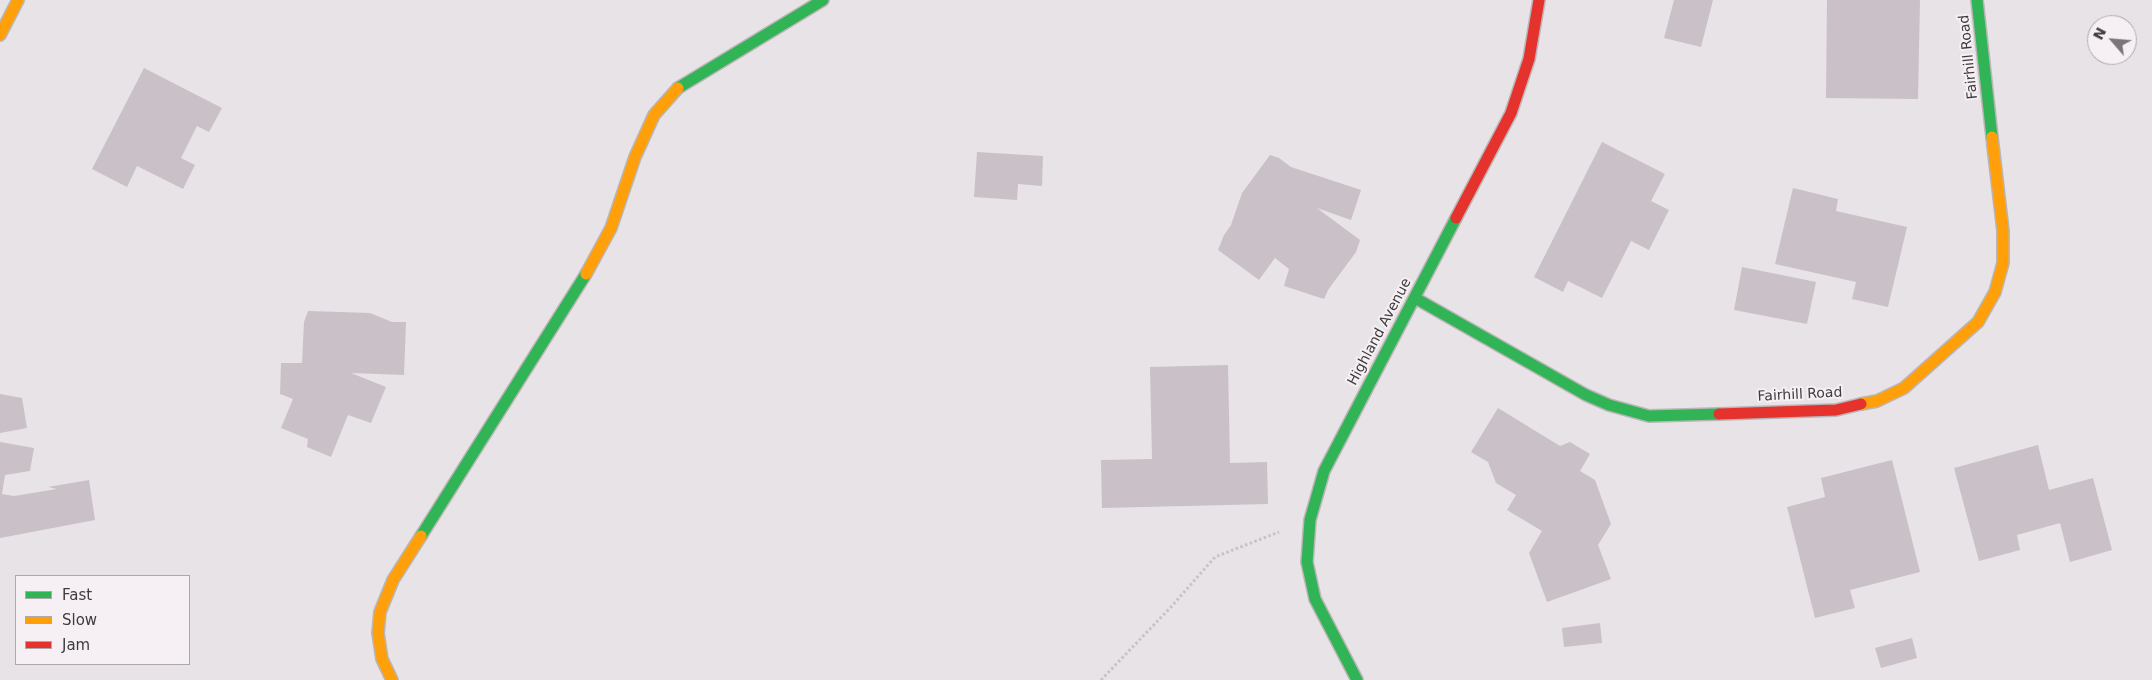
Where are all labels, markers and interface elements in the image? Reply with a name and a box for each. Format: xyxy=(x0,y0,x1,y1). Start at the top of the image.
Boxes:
street label: Fairhill Road xyxy=(1956,14,1982,100)
north arrow xyxy=(2087,15,2137,65)
text: N xyxy=(2090,25,2109,42)
street label: Highland Avenue xyxy=(1345,276,1415,388)
street label: Fairhill Road xyxy=(1757,384,1843,406)
legend xyxy=(15,575,190,665)
text: Fast xyxy=(62,586,92,604)
text: Slow xyxy=(62,611,97,629)
text: Jam xyxy=(62,636,90,654)

